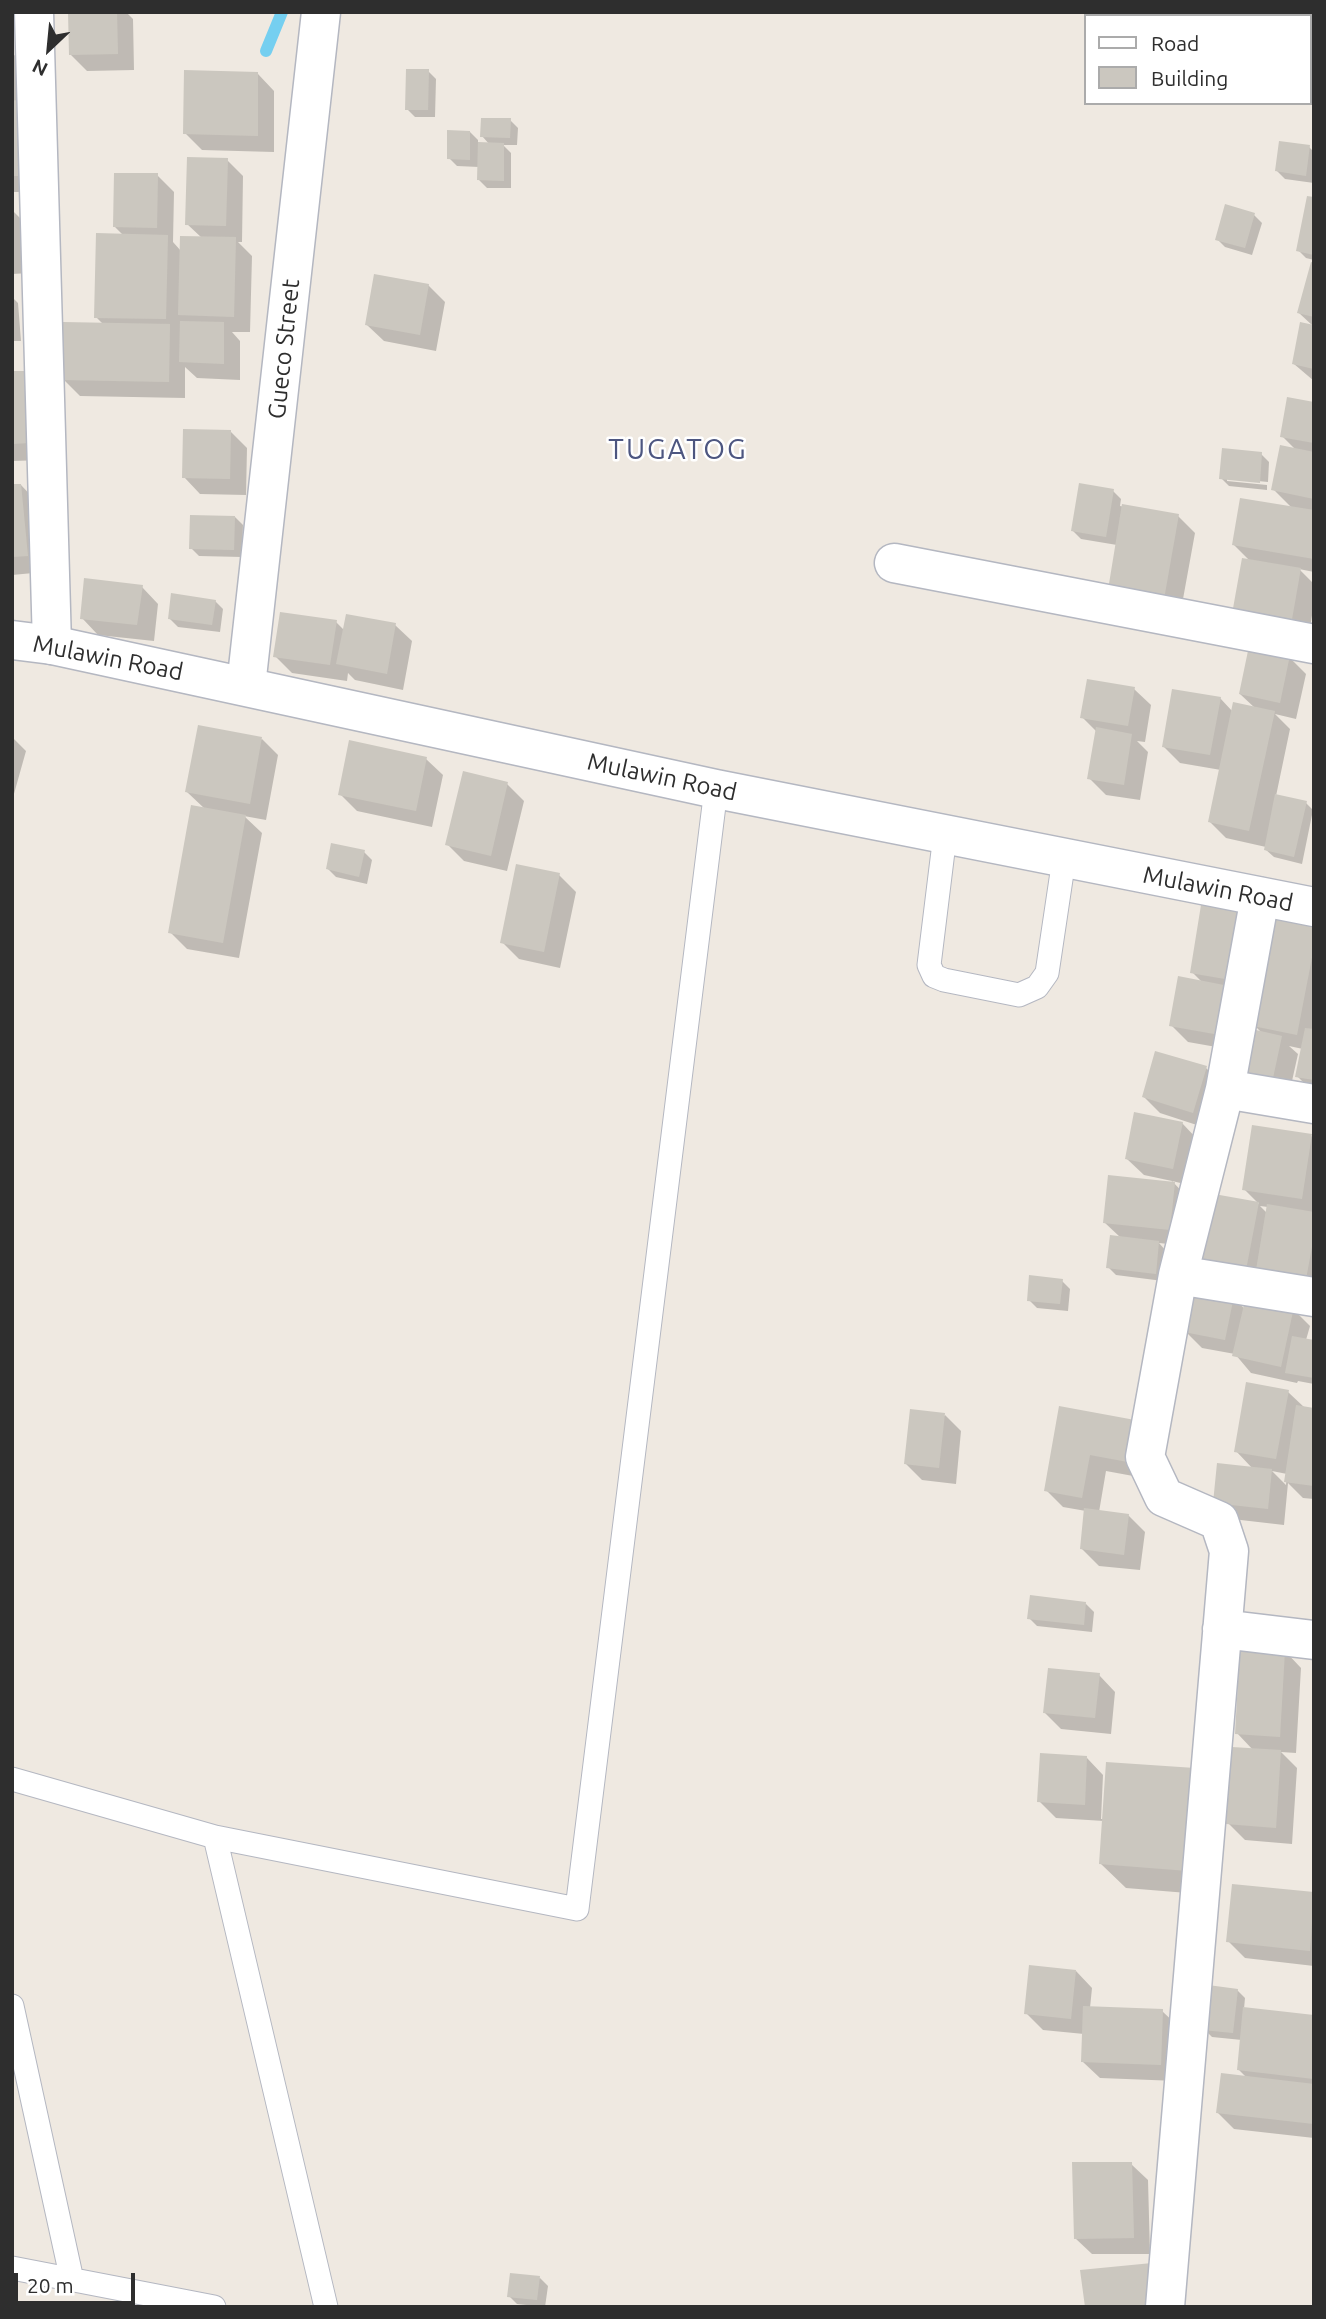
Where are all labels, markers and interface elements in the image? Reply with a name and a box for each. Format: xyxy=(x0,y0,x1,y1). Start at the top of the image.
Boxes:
north arrow xyxy=(14,14,84,84)
legend xyxy=(1084,14,1312,105)
text: Road xyxy=(1151,31,1199,55)
text: N xyxy=(29,55,51,81)
text: Building xyxy=(1151,66,1228,90)
street label: Gueco Street xyxy=(262,278,306,420)
district label: TUGATOG xyxy=(609,433,747,467)
street label: Mulawin Road xyxy=(31,629,185,687)
street label: Mulawin Road xyxy=(585,747,739,807)
street label: Mulawin Road xyxy=(1141,860,1295,918)
scale bar xyxy=(18,2260,138,2304)
text: 20 m xyxy=(27,2273,74,2297)

